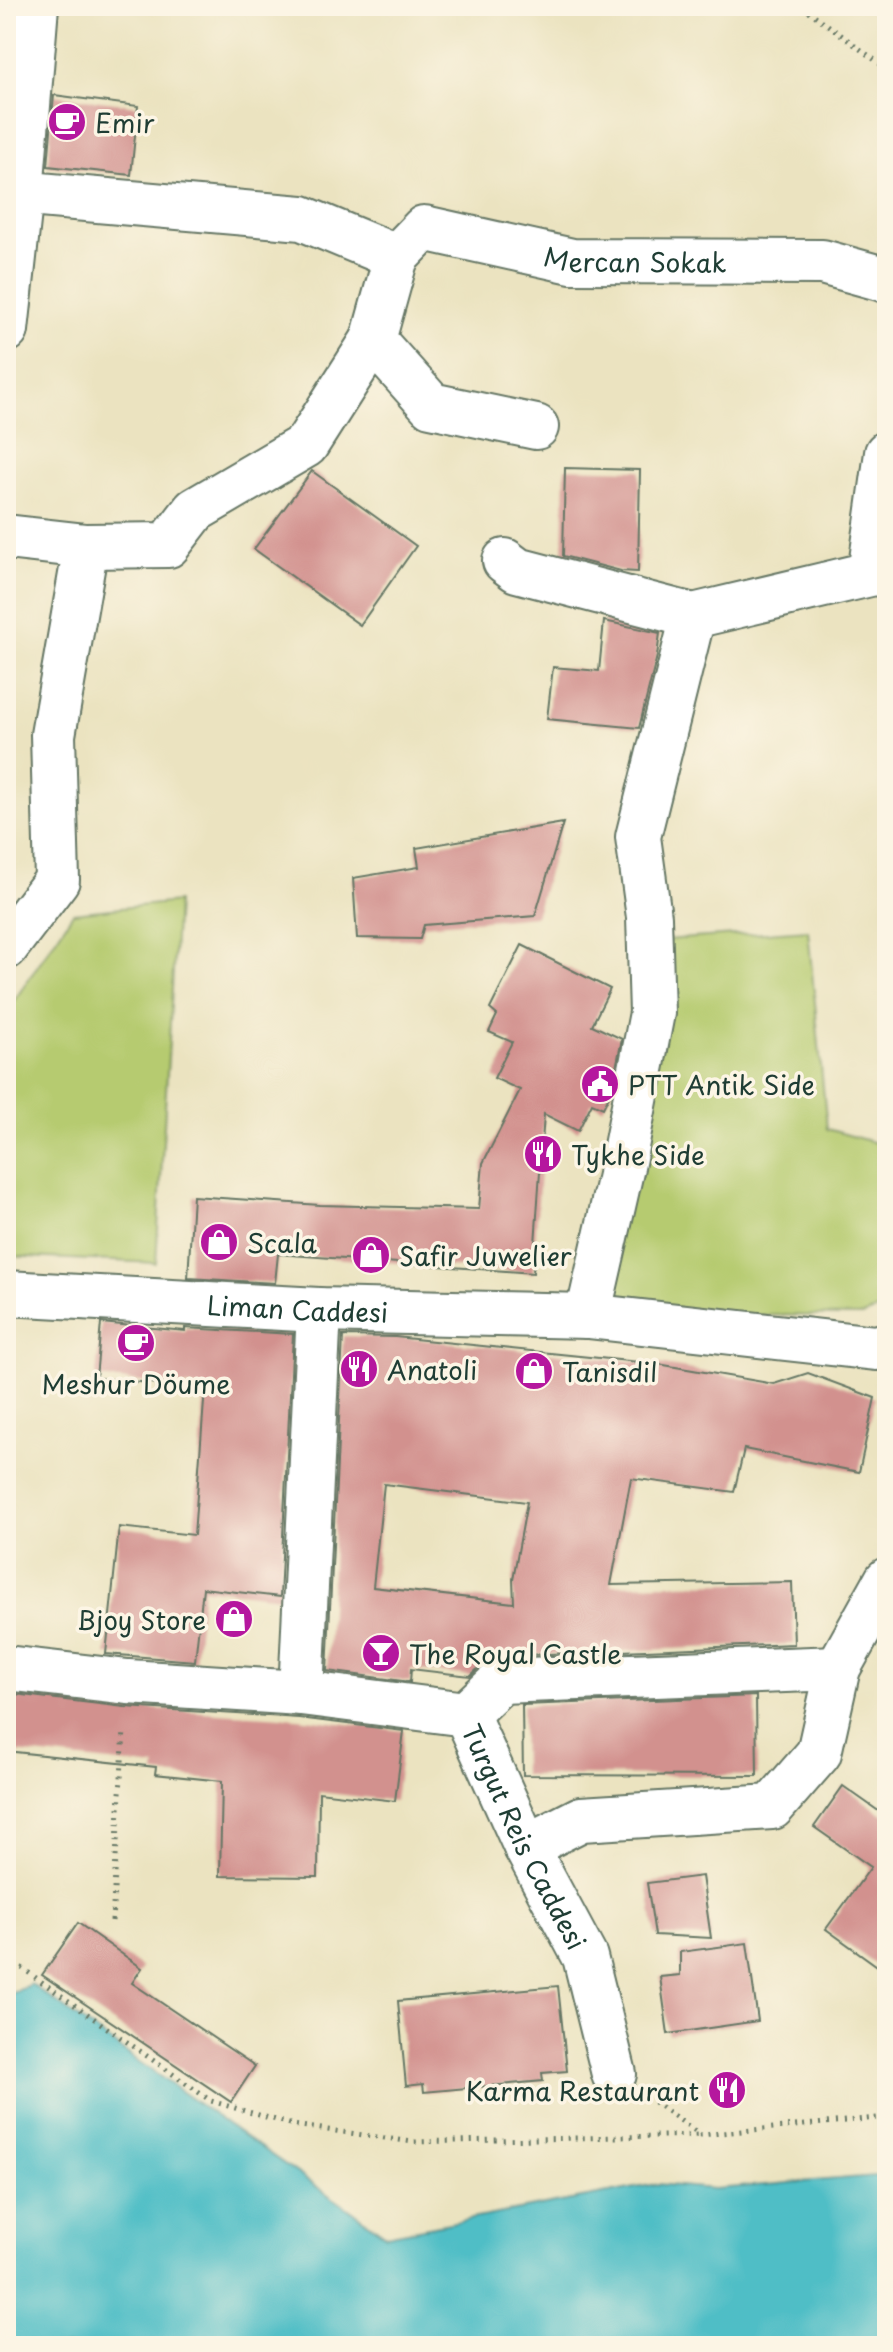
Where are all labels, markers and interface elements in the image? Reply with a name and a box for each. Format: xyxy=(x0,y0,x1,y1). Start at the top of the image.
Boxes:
cafe icon: Emir xyxy=(46,101,88,143)
place label: Emir xyxy=(95,103,155,142)
street label: Mercan Sokak xyxy=(540,236,727,281)
public building icon: PTT Antik Side xyxy=(579,1063,621,1105)
place label: PTT Antik Side xyxy=(628,1065,815,1104)
restaurant icon: Tykhe Side xyxy=(522,1133,564,1175)
place label: Tykhe Side xyxy=(571,1135,705,1174)
shop icon: Scala xyxy=(198,1221,240,1263)
place label: Scala xyxy=(247,1223,317,1262)
shop icon: Safir Juwelier xyxy=(350,1234,392,1276)
place label: Safir Juwelier xyxy=(399,1236,572,1275)
street label: Liman Caddesi xyxy=(206,1284,389,1331)
cafe icon: Meshur Döume xyxy=(115,1322,157,1364)
restaurant icon: Anatoli xyxy=(338,1348,380,1390)
place label: Anatoli xyxy=(387,1350,477,1389)
shop icon: Tanisdil xyxy=(513,1350,555,1392)
place label: Tanisdil xyxy=(562,1352,658,1391)
place label: Meshur Döume xyxy=(42,1364,230,1403)
shop icon: Bjoy Store xyxy=(213,1598,255,1640)
place label: Bjoy Store xyxy=(77,1600,206,1639)
bar icon: The Royal Castle xyxy=(360,1632,402,1674)
place label: The Royal Castle xyxy=(409,1634,622,1673)
street label: Turgut Reis Caddesi xyxy=(453,1717,597,1956)
restaurant icon: Karma Restaurant xyxy=(706,2069,748,2111)
place label: Karma Restaurant xyxy=(466,2071,699,2110)

